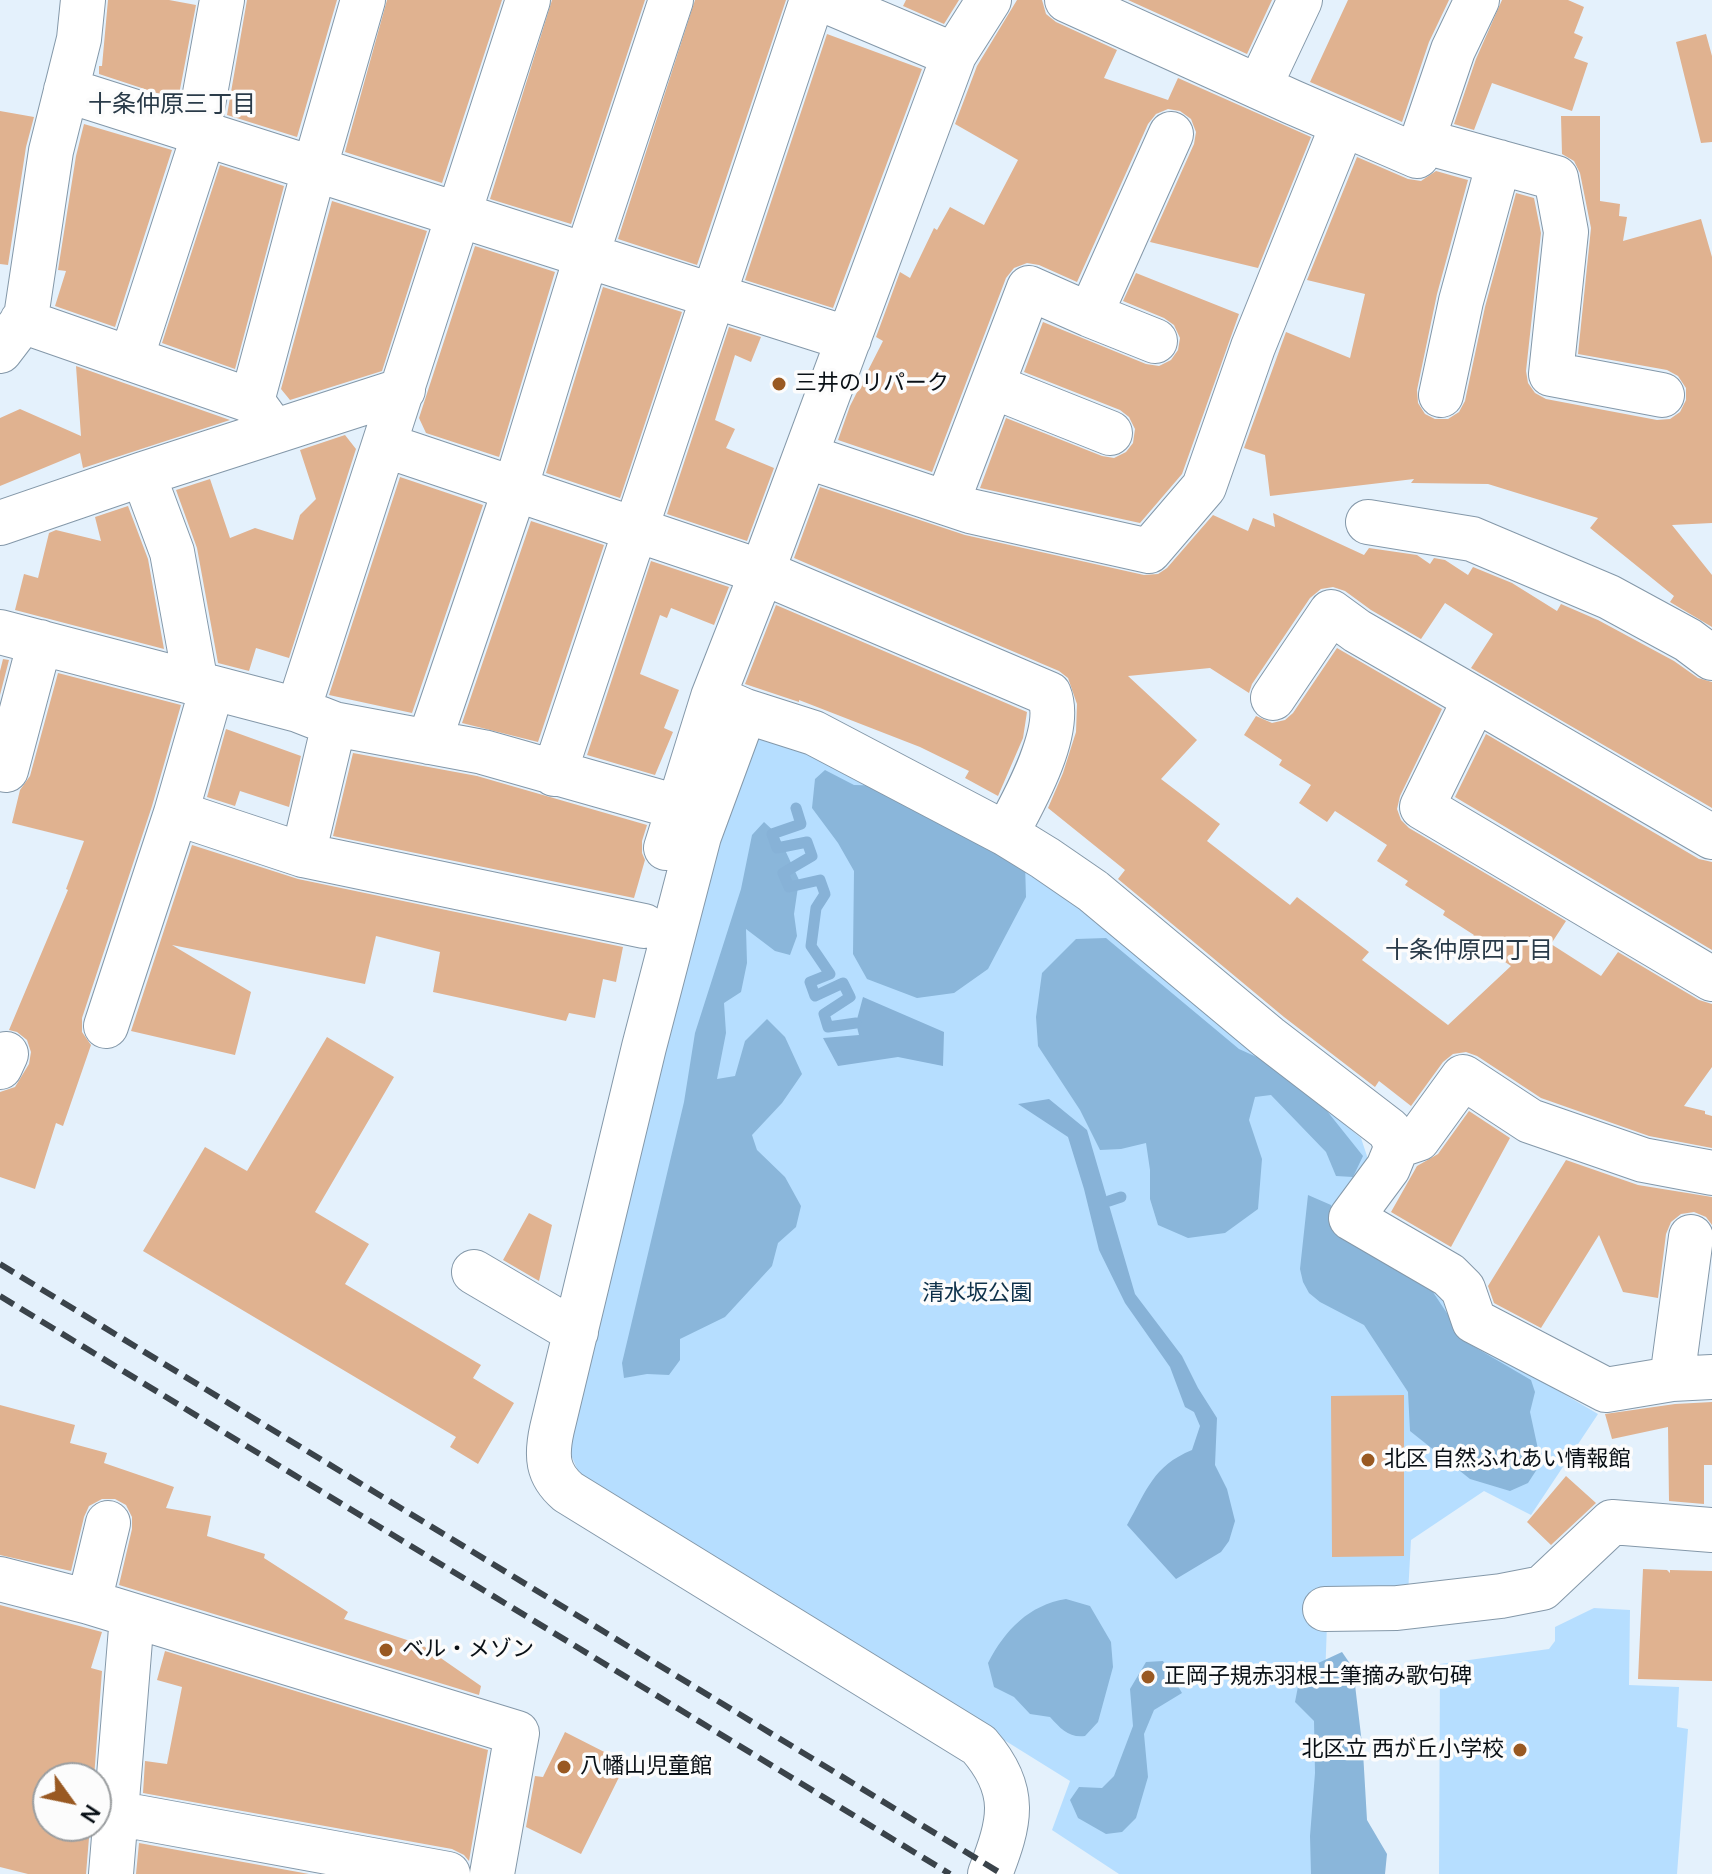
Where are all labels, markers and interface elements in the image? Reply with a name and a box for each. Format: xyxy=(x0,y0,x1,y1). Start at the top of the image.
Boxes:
district label: 十条仲原三丁目 xyxy=(88,91,256,119)
place label: 三井のリパーク xyxy=(795,371,949,397)
marker: 三井のリパーク xyxy=(770,375,788,393)
district label: 十条仲原四丁目 xyxy=(1385,937,1553,965)
park label: 清水坂公園 xyxy=(922,1281,1032,1307)
place label: 北区 自然ふれあい情報館 xyxy=(1384,1447,1630,1473)
marker: 北区 自然ふれあい情報館 xyxy=(1359,1451,1377,1469)
place label: ベル・メゾン xyxy=(402,1637,534,1663)
marker: ベル・メゾン xyxy=(377,1641,395,1659)
place label: 正岡子規赤羽根土筆摘み歌句碑 xyxy=(1164,1664,1472,1690)
marker: 正岡子規赤羽根土筆摘み歌句碑 xyxy=(1139,1668,1157,1686)
place label: 北区立 西が丘小学校 xyxy=(1302,1737,1504,1763)
marker: 北区立 西が丘小学校 xyxy=(1511,1741,1529,1759)
place label: 八幡山児童館 xyxy=(580,1754,712,1780)
marker: 八幡山児童館 xyxy=(555,1758,573,1776)
north arrow xyxy=(32,1762,112,1842)
text: N xyxy=(74,1799,107,1829)

